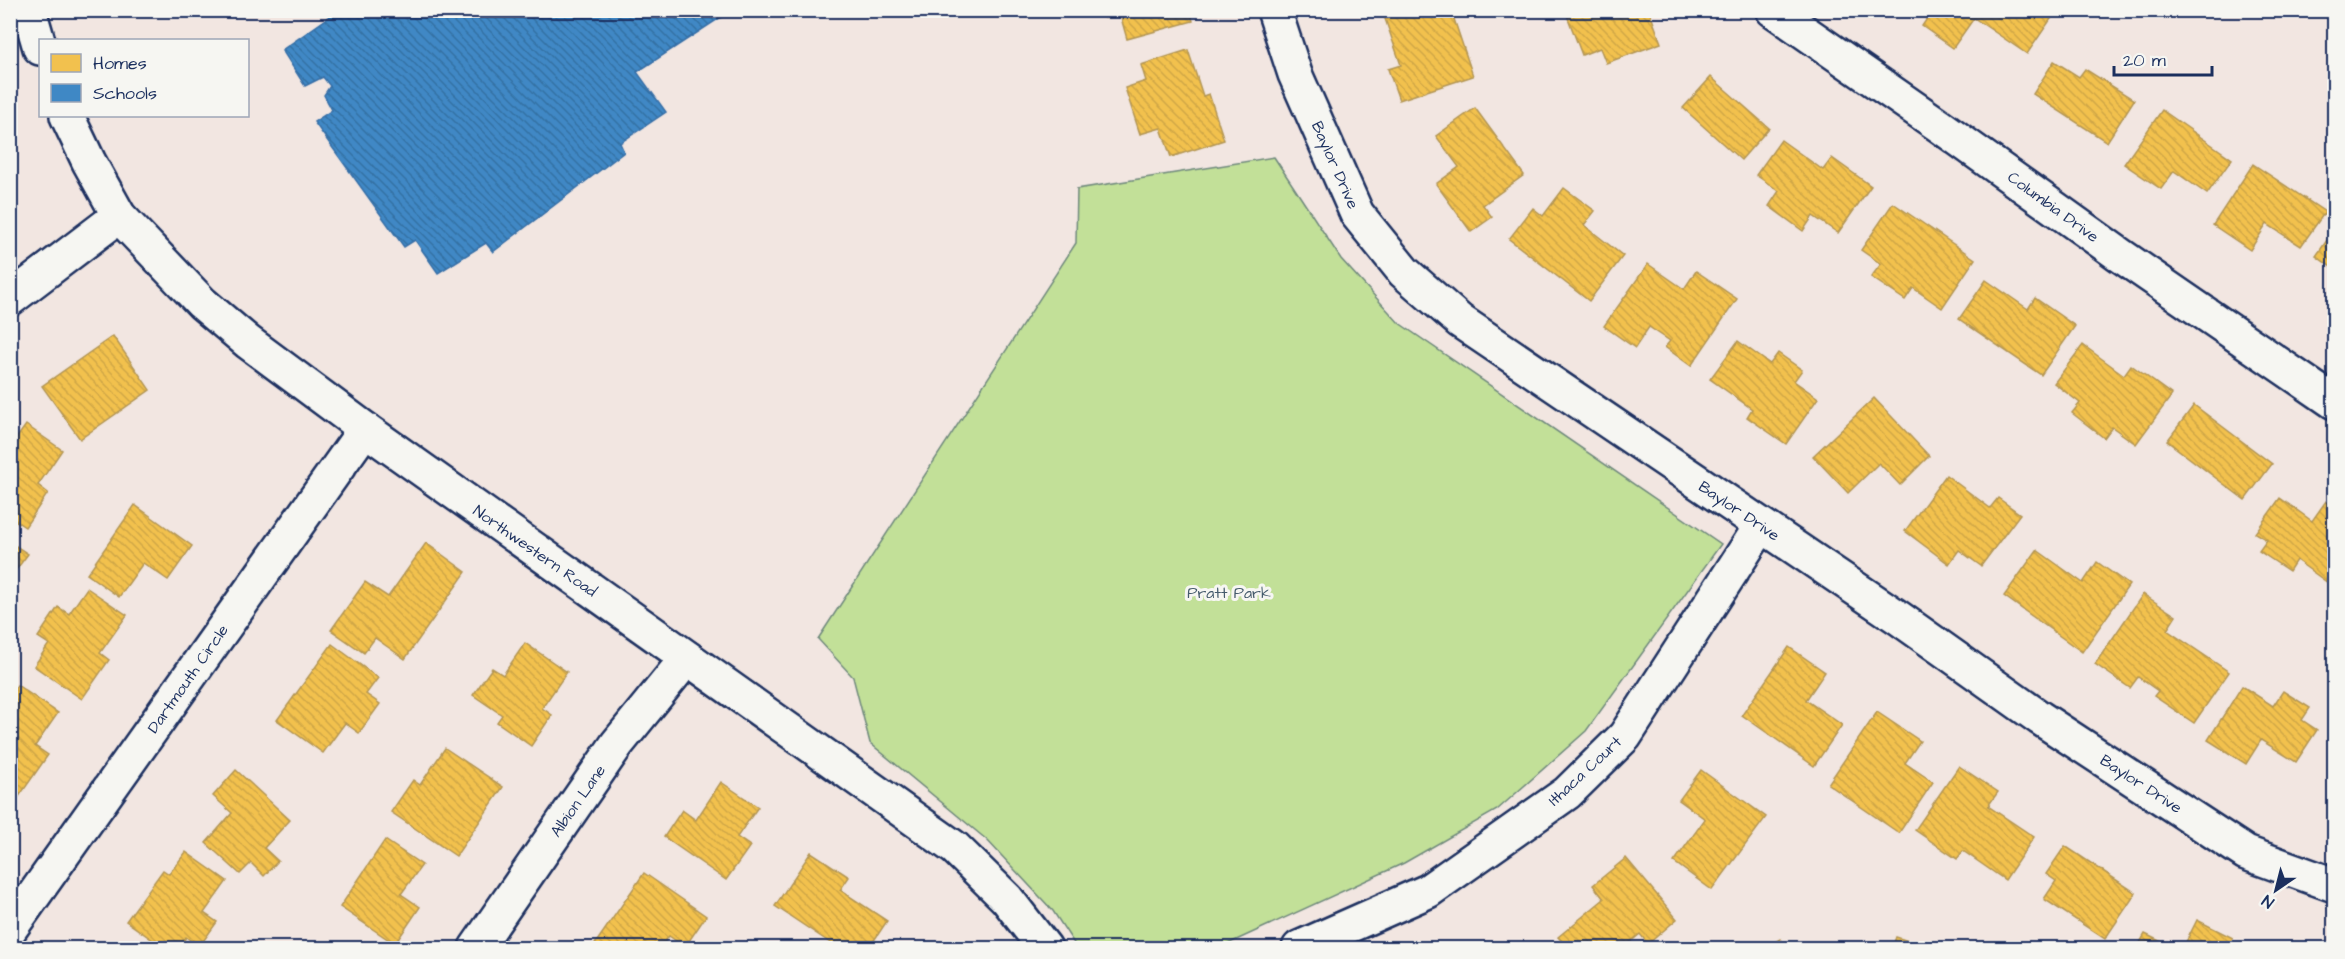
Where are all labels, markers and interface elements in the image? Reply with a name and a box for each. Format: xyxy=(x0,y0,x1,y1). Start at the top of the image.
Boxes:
legend xyxy=(39,39,249,117)
scale bar xyxy=(2114,39,2212,77)
text: 20 m xyxy=(2123,48,2166,73)
text: Homes xyxy=(93,51,147,76)
text: Schools xyxy=(93,81,157,106)
street label: Baylor Drive xyxy=(1305,118,1364,213)
street label: Columbia Drive xyxy=(2003,166,2103,248)
street label: Baylor Drive xyxy=(1693,476,1784,547)
street label: Northwestern Road xyxy=(468,500,602,602)
park label: Pratt Park xyxy=(1187,582,1271,604)
street label: Dartmouth Circle xyxy=(142,620,234,738)
street label: Ithaca Court xyxy=(1543,731,1627,811)
street label: Baylor Drive xyxy=(2095,749,2187,820)
street label: Albion Lane xyxy=(545,760,611,841)
north arrow xyxy=(2246,860,2306,920)
text: N xyxy=(2258,890,2278,913)

